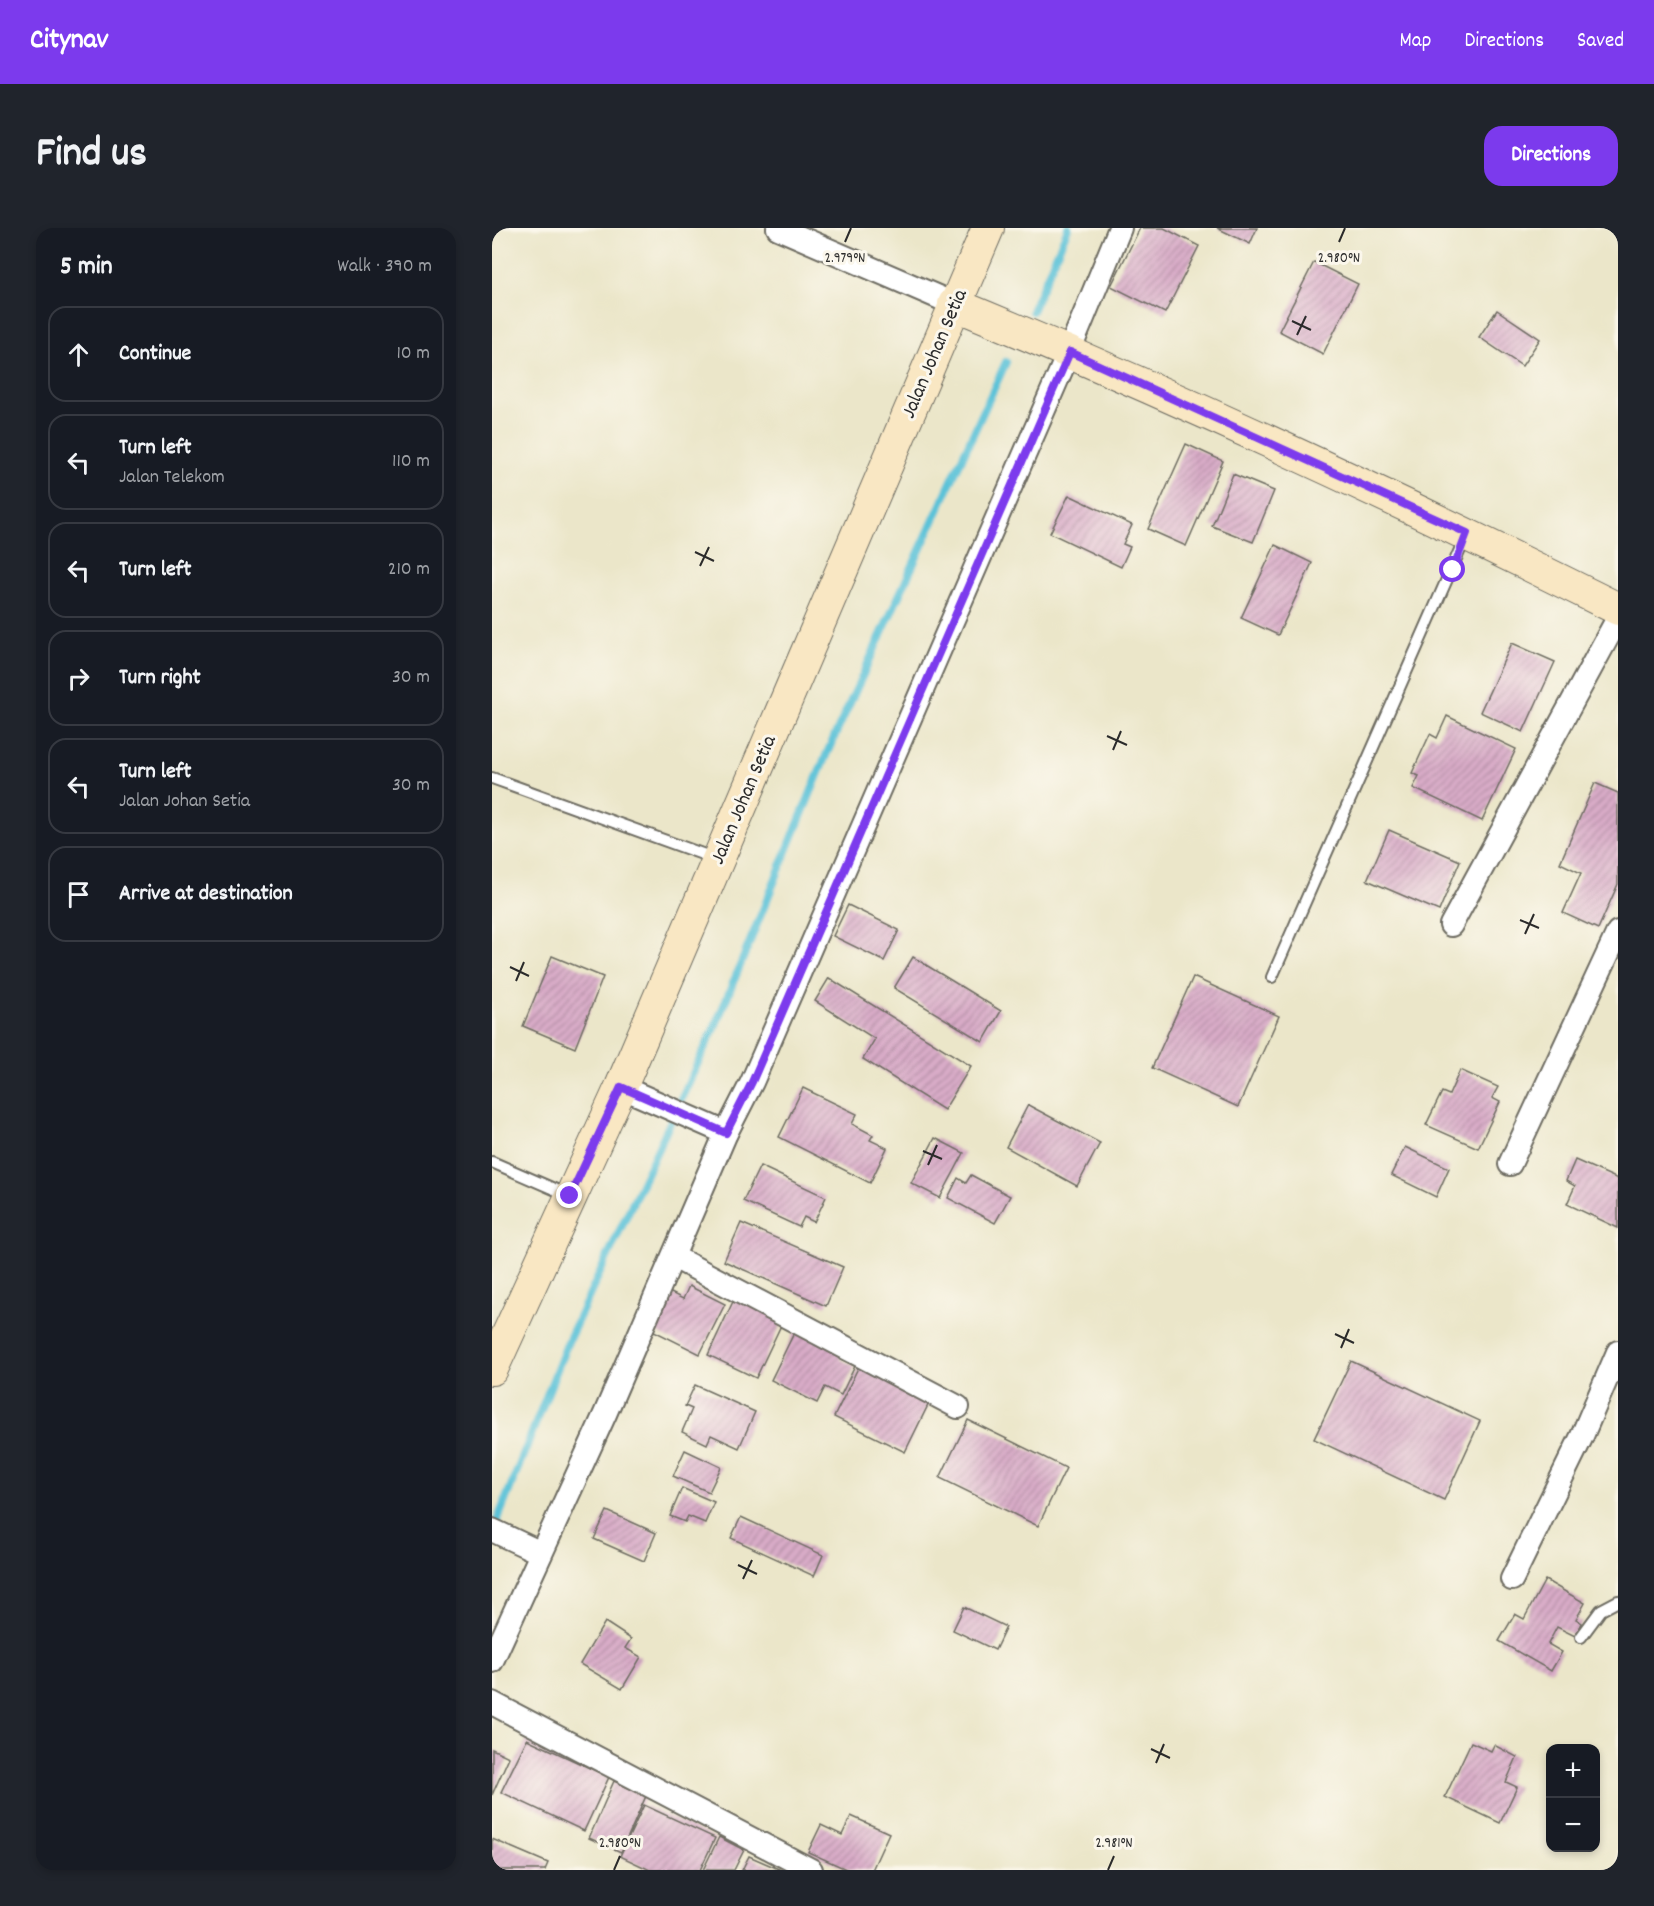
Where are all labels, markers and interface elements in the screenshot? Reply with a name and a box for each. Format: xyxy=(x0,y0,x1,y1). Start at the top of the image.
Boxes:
text: Citynav xyxy=(30,22,108,62)
text: Map xyxy=(1400,27,1431,57)
text: Directions xyxy=(1464,27,1544,57)
text: Saved xyxy=(1577,27,1624,57)
text: Find us xyxy=(36,126,147,186)
button: Directions xyxy=(1484,126,1618,186)
text: 2.979°N xyxy=(825,248,865,270)
text: 2.980°N xyxy=(1318,248,1360,270)
text: 5 min xyxy=(60,249,113,286)
text: Walk · 390 m xyxy=(337,253,432,281)
street label: Jalan Johan Setia xyxy=(895,284,977,423)
icon: ahead xyxy=(62,338,95,371)
text: Continue xyxy=(119,339,191,370)
text: 10 m xyxy=(396,340,430,368)
text: Turn left xyxy=(119,433,191,464)
icon: left xyxy=(62,446,95,479)
text: 110 m xyxy=(392,448,430,476)
text: Jalan Telekom xyxy=(119,464,225,492)
icon: left xyxy=(62,554,95,587)
text: Turn left xyxy=(119,555,191,586)
text: 210 m xyxy=(388,556,430,584)
route start xyxy=(1439,556,1465,582)
icon: right xyxy=(62,662,95,695)
text: Turn right xyxy=(119,663,201,694)
text: 30 m xyxy=(392,664,430,692)
street label: Jalan Johan Setia xyxy=(704,730,786,869)
text: Turn left xyxy=(119,757,191,788)
icon: left xyxy=(62,770,95,803)
text: 30 m xyxy=(392,772,430,800)
text: Jalan Johan Setia xyxy=(119,788,250,816)
icon: arrive xyxy=(62,878,95,911)
text: Arrive at destination xyxy=(119,879,293,910)
route end xyxy=(556,1182,582,1208)
map controls xyxy=(1546,1744,1600,1852)
button: + xyxy=(1546,1744,1600,1798)
button: − xyxy=(1546,1798,1600,1852)
text: 2.980°N xyxy=(599,1833,641,1855)
text: 2.981°N xyxy=(1095,1833,1133,1855)

